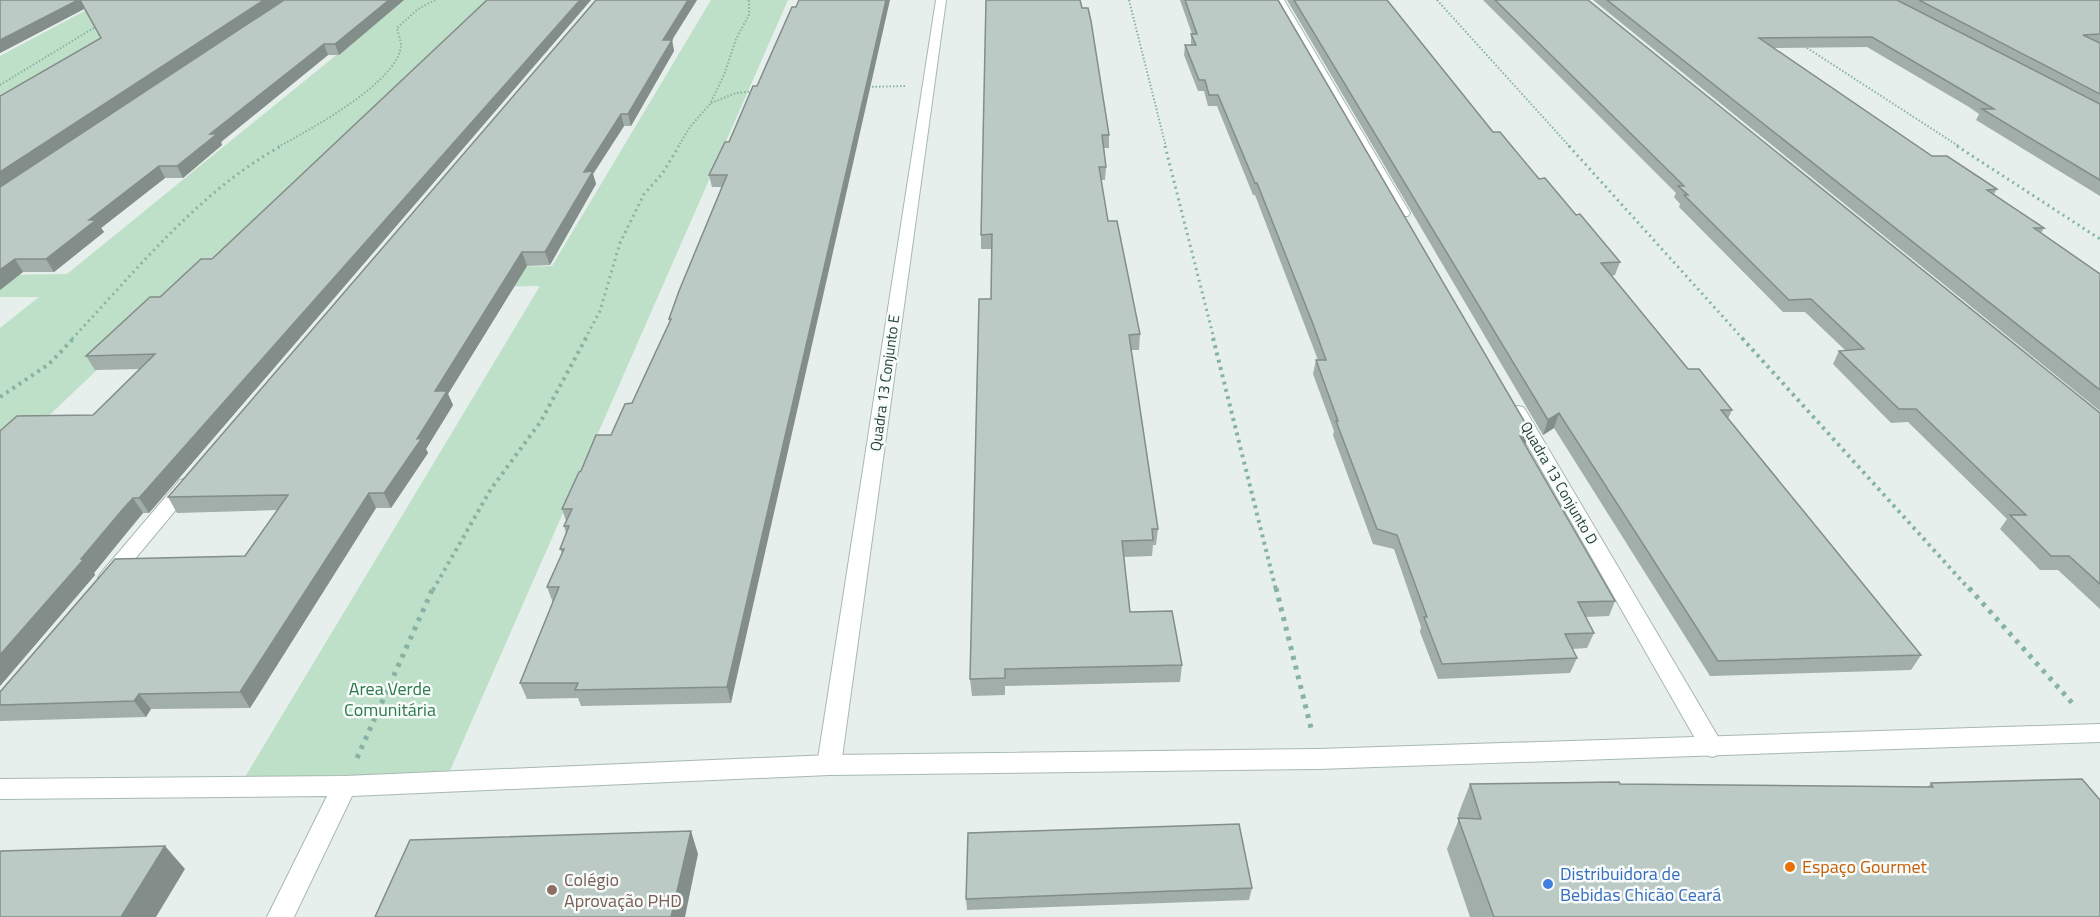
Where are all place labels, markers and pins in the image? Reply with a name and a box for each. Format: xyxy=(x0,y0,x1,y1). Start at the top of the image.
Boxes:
place label: Espaço Gourmet xyxy=(1802,853,1927,880)
place label: Distribuidora de Bebidas Chicão Ceará xyxy=(1560,860,1721,908)
marker: Espaço Gourmet xyxy=(1783,860,1797,874)
place label: Colégio Aprovação PHD xyxy=(564,866,682,914)
marker: Distribuidora de Bebidas Chicão Ceará xyxy=(1541,877,1555,891)
marker: Colégio Aprovação PHD xyxy=(545,883,559,897)

